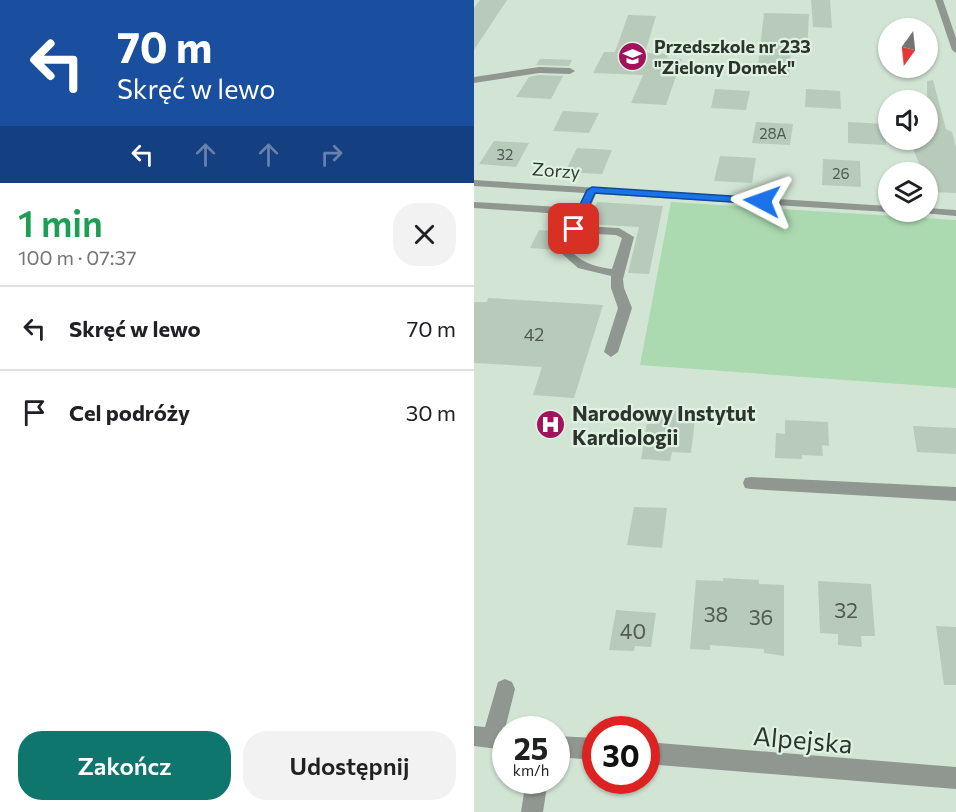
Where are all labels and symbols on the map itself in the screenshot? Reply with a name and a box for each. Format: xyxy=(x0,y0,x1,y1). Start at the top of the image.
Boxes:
north arrow xyxy=(878,18,938,78)
place label: Przedszkole nr 233 "Zielony Domek" xyxy=(654,35,811,78)
school or university icon: Przedszkole nr 233 "Zielony Domek" xyxy=(617,40,649,72)
house number: 28A xyxy=(759,124,787,142)
house number: 32 xyxy=(497,145,513,163)
street label: Zorzy xyxy=(531,157,581,183)
house number: 26 xyxy=(832,164,850,182)
position arrow xyxy=(730,169,794,233)
pin xyxy=(548,203,599,254)
house number: 42 xyxy=(524,323,544,345)
place label: Narodowy Instytut Kardiologii xyxy=(572,400,756,449)
hospital icon: Narodowy Instytut Kardiologii xyxy=(535,408,567,440)
house number: 32 xyxy=(834,597,858,622)
house number: 38 xyxy=(704,601,728,626)
house number: 36 xyxy=(749,604,773,629)
house number: 40 xyxy=(620,618,646,643)
speed limit sign: 30 xyxy=(582,716,660,794)
street label: Alpejska xyxy=(752,719,854,759)

